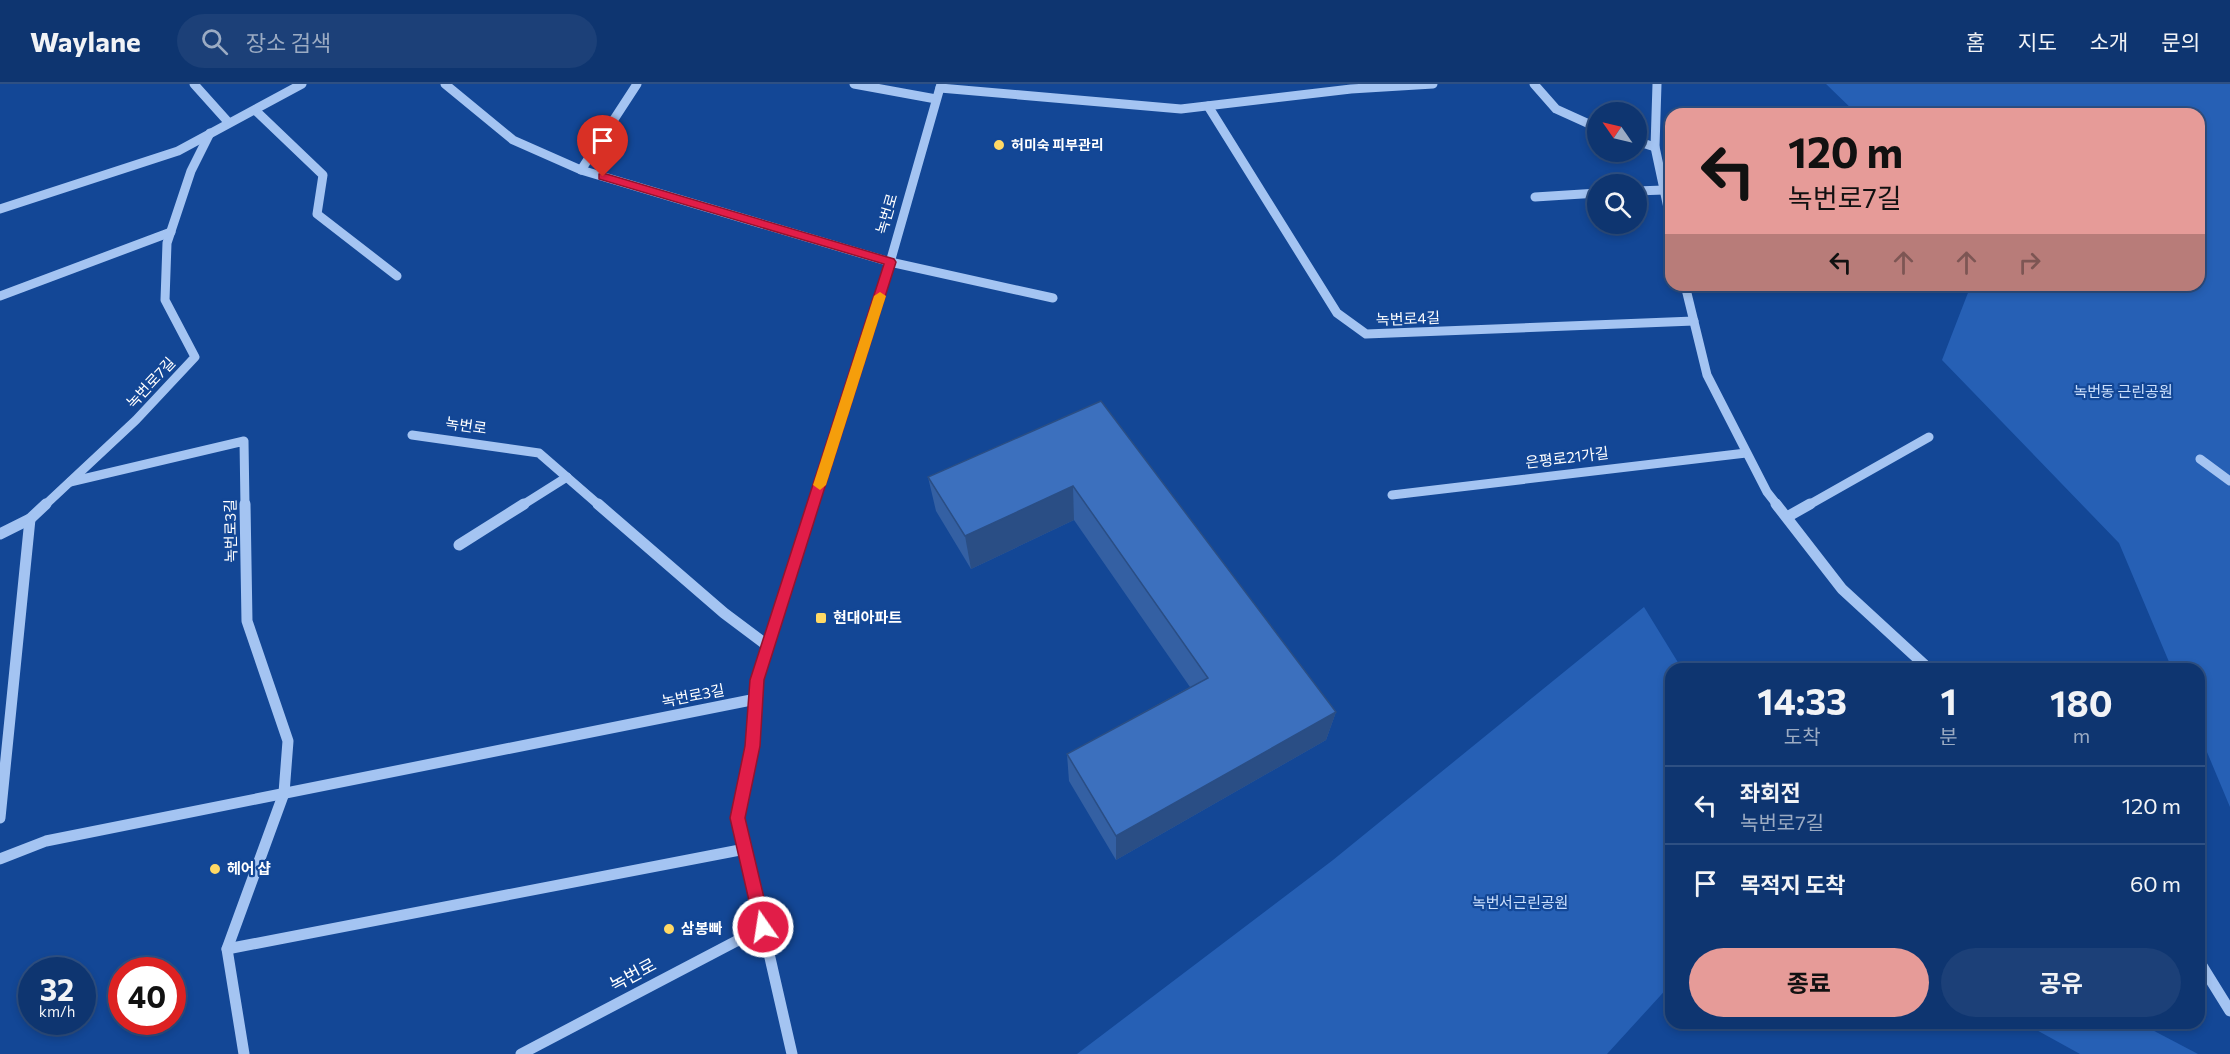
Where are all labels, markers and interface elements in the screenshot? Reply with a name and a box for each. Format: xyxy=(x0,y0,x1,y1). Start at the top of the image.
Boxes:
search box xyxy=(177,14,597,68)
text: Waylane xyxy=(30,24,141,58)
icon: search xyxy=(198,25,231,58)
text: 장소 검색 xyxy=(246,29,331,56)
text: 홈 xyxy=(1966,29,1985,54)
text: 지도 xyxy=(2018,29,2057,54)
text: 소개 xyxy=(2090,29,2128,54)
text: 문의 xyxy=(2161,29,2200,54)
north arrow xyxy=(1587,102,1647,162)
map controls xyxy=(1587,102,1647,234)
pin xyxy=(577,115,628,177)
icon: arrive xyxy=(586,124,619,157)
text: 120 m xyxy=(1788,125,1903,177)
icon: left xyxy=(1689,132,1767,210)
place label: 허미숙 피부관리 xyxy=(1011,136,1104,153)
marker: 허미숙 피부관리 xyxy=(992,138,1006,152)
button: search xyxy=(1587,174,1647,234)
text: 녹번로7길 xyxy=(1788,181,1902,214)
street label: 녹번로 xyxy=(872,191,900,236)
icon: left xyxy=(1824,246,1857,279)
icon: ahead xyxy=(1887,246,1920,279)
icon: ahead xyxy=(1950,246,1983,279)
icon: right xyxy=(2013,246,2046,279)
street label: 녹번로4길 xyxy=(1376,308,1440,328)
street label: 녹번로7길 xyxy=(122,353,178,412)
park label: 녹번동 근린공원 xyxy=(2073,382,2173,400)
street label: 녹번로 xyxy=(444,413,488,437)
street label: 은평로21가길 xyxy=(1524,443,1610,471)
street label: 녹번로3길 xyxy=(220,499,240,563)
place label: 현대아파트 xyxy=(833,608,902,626)
marker: 현대아파트 xyxy=(814,611,828,625)
text: 14:33 xyxy=(1757,678,1847,722)
text: 1 xyxy=(1940,678,1957,722)
street label: 녹번로3길 xyxy=(660,680,726,710)
text: 180 xyxy=(2050,680,2113,724)
text: m xyxy=(2073,723,2090,747)
text: 도착 xyxy=(1784,724,1821,748)
text: 분 xyxy=(1939,724,1958,748)
text: 좌회전 xyxy=(1740,779,1801,806)
icon: left xyxy=(1689,789,1722,822)
text: 120 m xyxy=(2122,792,2181,819)
text: 녹번로7길 xyxy=(1740,810,1824,834)
place label: 헤어 샵 xyxy=(227,859,271,877)
marker: 헤어 샵 xyxy=(208,862,222,876)
icon: arrive xyxy=(1689,867,1722,900)
text: 60 m xyxy=(2130,870,2181,897)
text: 목적지 도착 xyxy=(1740,871,1845,898)
park label: 녹번서근린공원 xyxy=(1472,893,1568,911)
position arrow xyxy=(731,895,795,959)
place label: 삼봉빠 xyxy=(681,919,723,937)
marker: 삼봉빠 xyxy=(662,922,676,936)
button: 종료 xyxy=(1689,948,1929,1017)
button: 공유 xyxy=(1941,948,2181,1017)
street label: 녹번로 xyxy=(605,953,660,995)
speed limit sign: 40 xyxy=(108,957,186,1035)
text: 32 xyxy=(40,970,74,1007)
text: km/h xyxy=(39,1002,75,1020)

